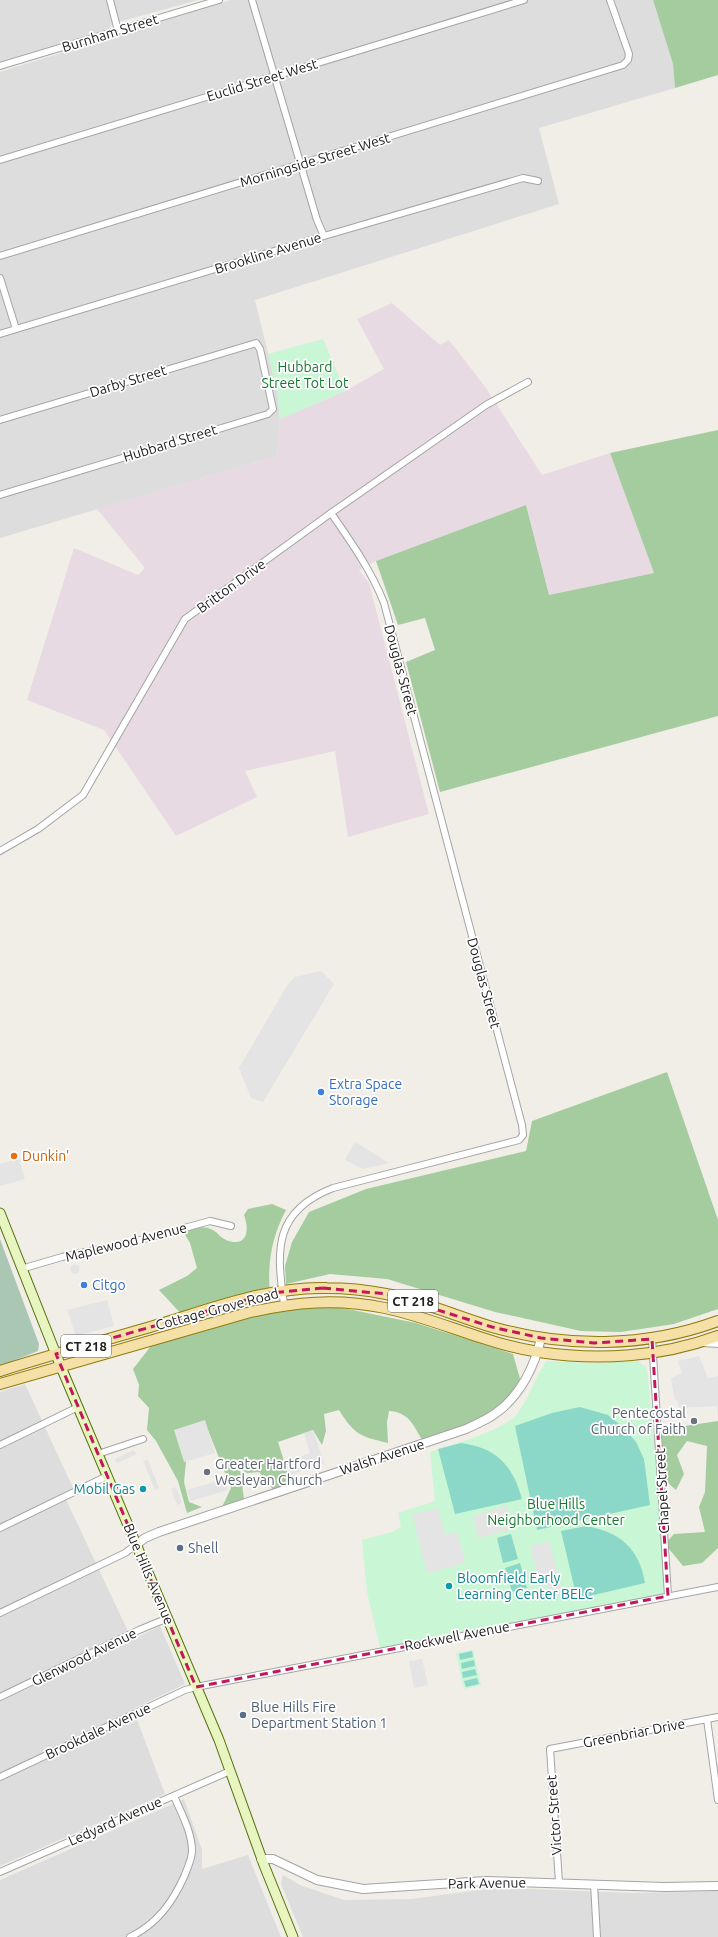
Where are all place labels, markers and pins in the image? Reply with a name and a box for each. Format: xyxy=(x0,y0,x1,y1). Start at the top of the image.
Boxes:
place label: Extra Space Storage xyxy=(329,1076,402,1108)
marker: Extra Space Storage xyxy=(316,1087,326,1097)
place label: Dunkin' xyxy=(22,1148,69,1164)
marker: Dunkin' xyxy=(9,1151,19,1161)
place label: Citgo xyxy=(92,1277,126,1293)
marker: Citgo xyxy=(79,1280,89,1290)
place label: Pentecostal Church of Faith xyxy=(591,1405,686,1437)
marker: Pentecostal Church of Faith xyxy=(689,1416,699,1426)
place label: Greater Hartford Wesleyan Church xyxy=(215,1456,322,1488)
marker: Greater Hartford Wesleyan Church xyxy=(202,1467,212,1477)
place label: Mobil Gas xyxy=(74,1481,135,1497)
marker: Mobil Gas xyxy=(138,1484,148,1494)
place label: Shell xyxy=(188,1540,219,1556)
marker: Shell xyxy=(175,1543,185,1553)
place label: Bloomfield Early Learning Center BELC xyxy=(457,1570,593,1602)
marker: Bloomfield Early Learning Center BELC xyxy=(444,1581,454,1591)
place label: Blue Hills Fire Department Station 1 xyxy=(251,1699,388,1731)
marker: Blue Hills Fire Department Station 1 xyxy=(238,1710,248,1720)

